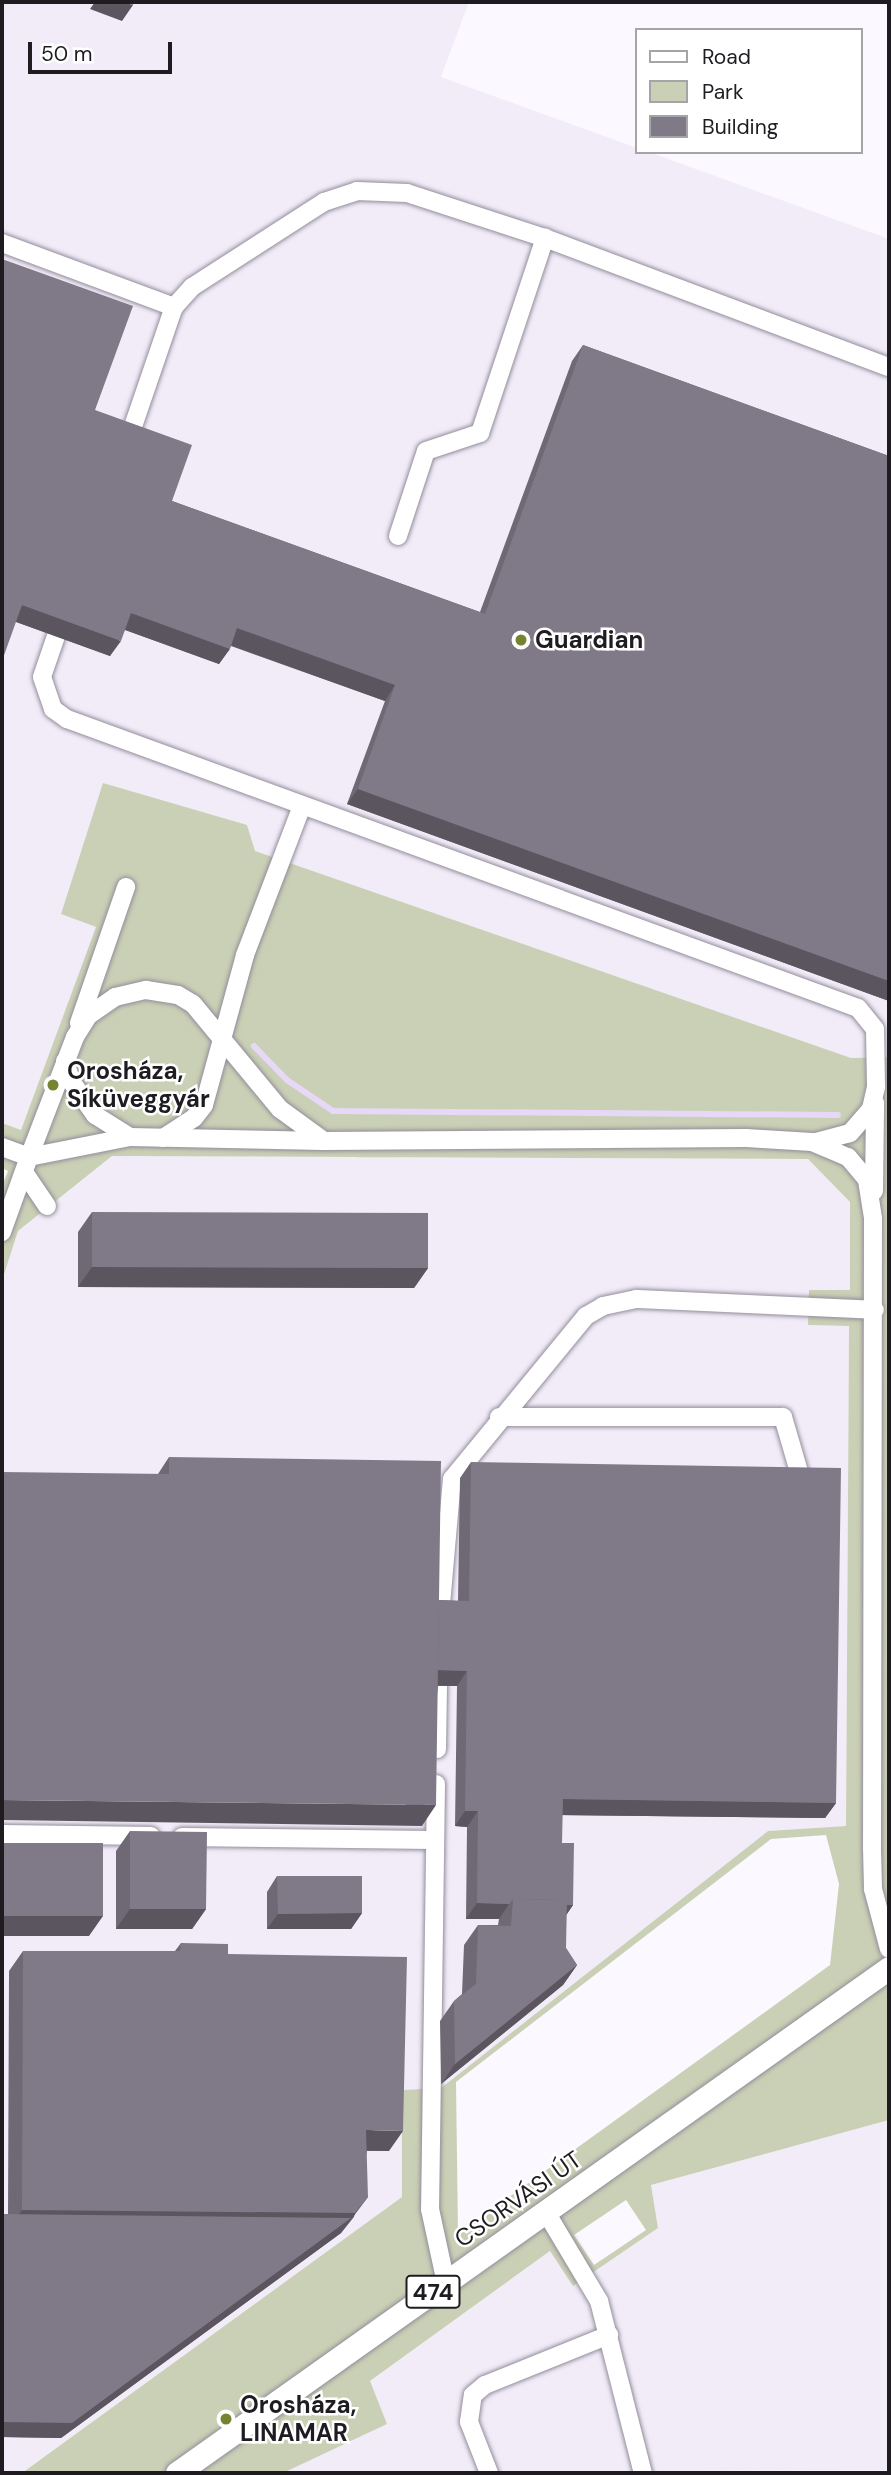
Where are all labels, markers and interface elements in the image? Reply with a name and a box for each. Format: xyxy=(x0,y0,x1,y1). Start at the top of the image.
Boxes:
scale bar xyxy=(32,28,175,72)
legend xyxy=(636,28,863,154)
text: 50 m xyxy=(41,40,92,68)
text: Road xyxy=(702,43,751,71)
text: Park xyxy=(702,78,743,106)
text: Building xyxy=(702,113,778,141)
place label: Guardian xyxy=(535,626,643,654)
marker: Guardian xyxy=(513,632,529,648)
place label: Orosháza, Síküveggyár xyxy=(67,1057,210,1113)
marker: Orosháza, Síküveggyár xyxy=(45,1077,61,1093)
street label: CSORVÁSI ÚT xyxy=(449,2145,587,2253)
road number: 474 xyxy=(405,2272,461,2312)
place label: Orosháza, LINAMAR xyxy=(240,2391,356,2447)
marker: Orosháza, LINAMAR xyxy=(218,2411,234,2427)

